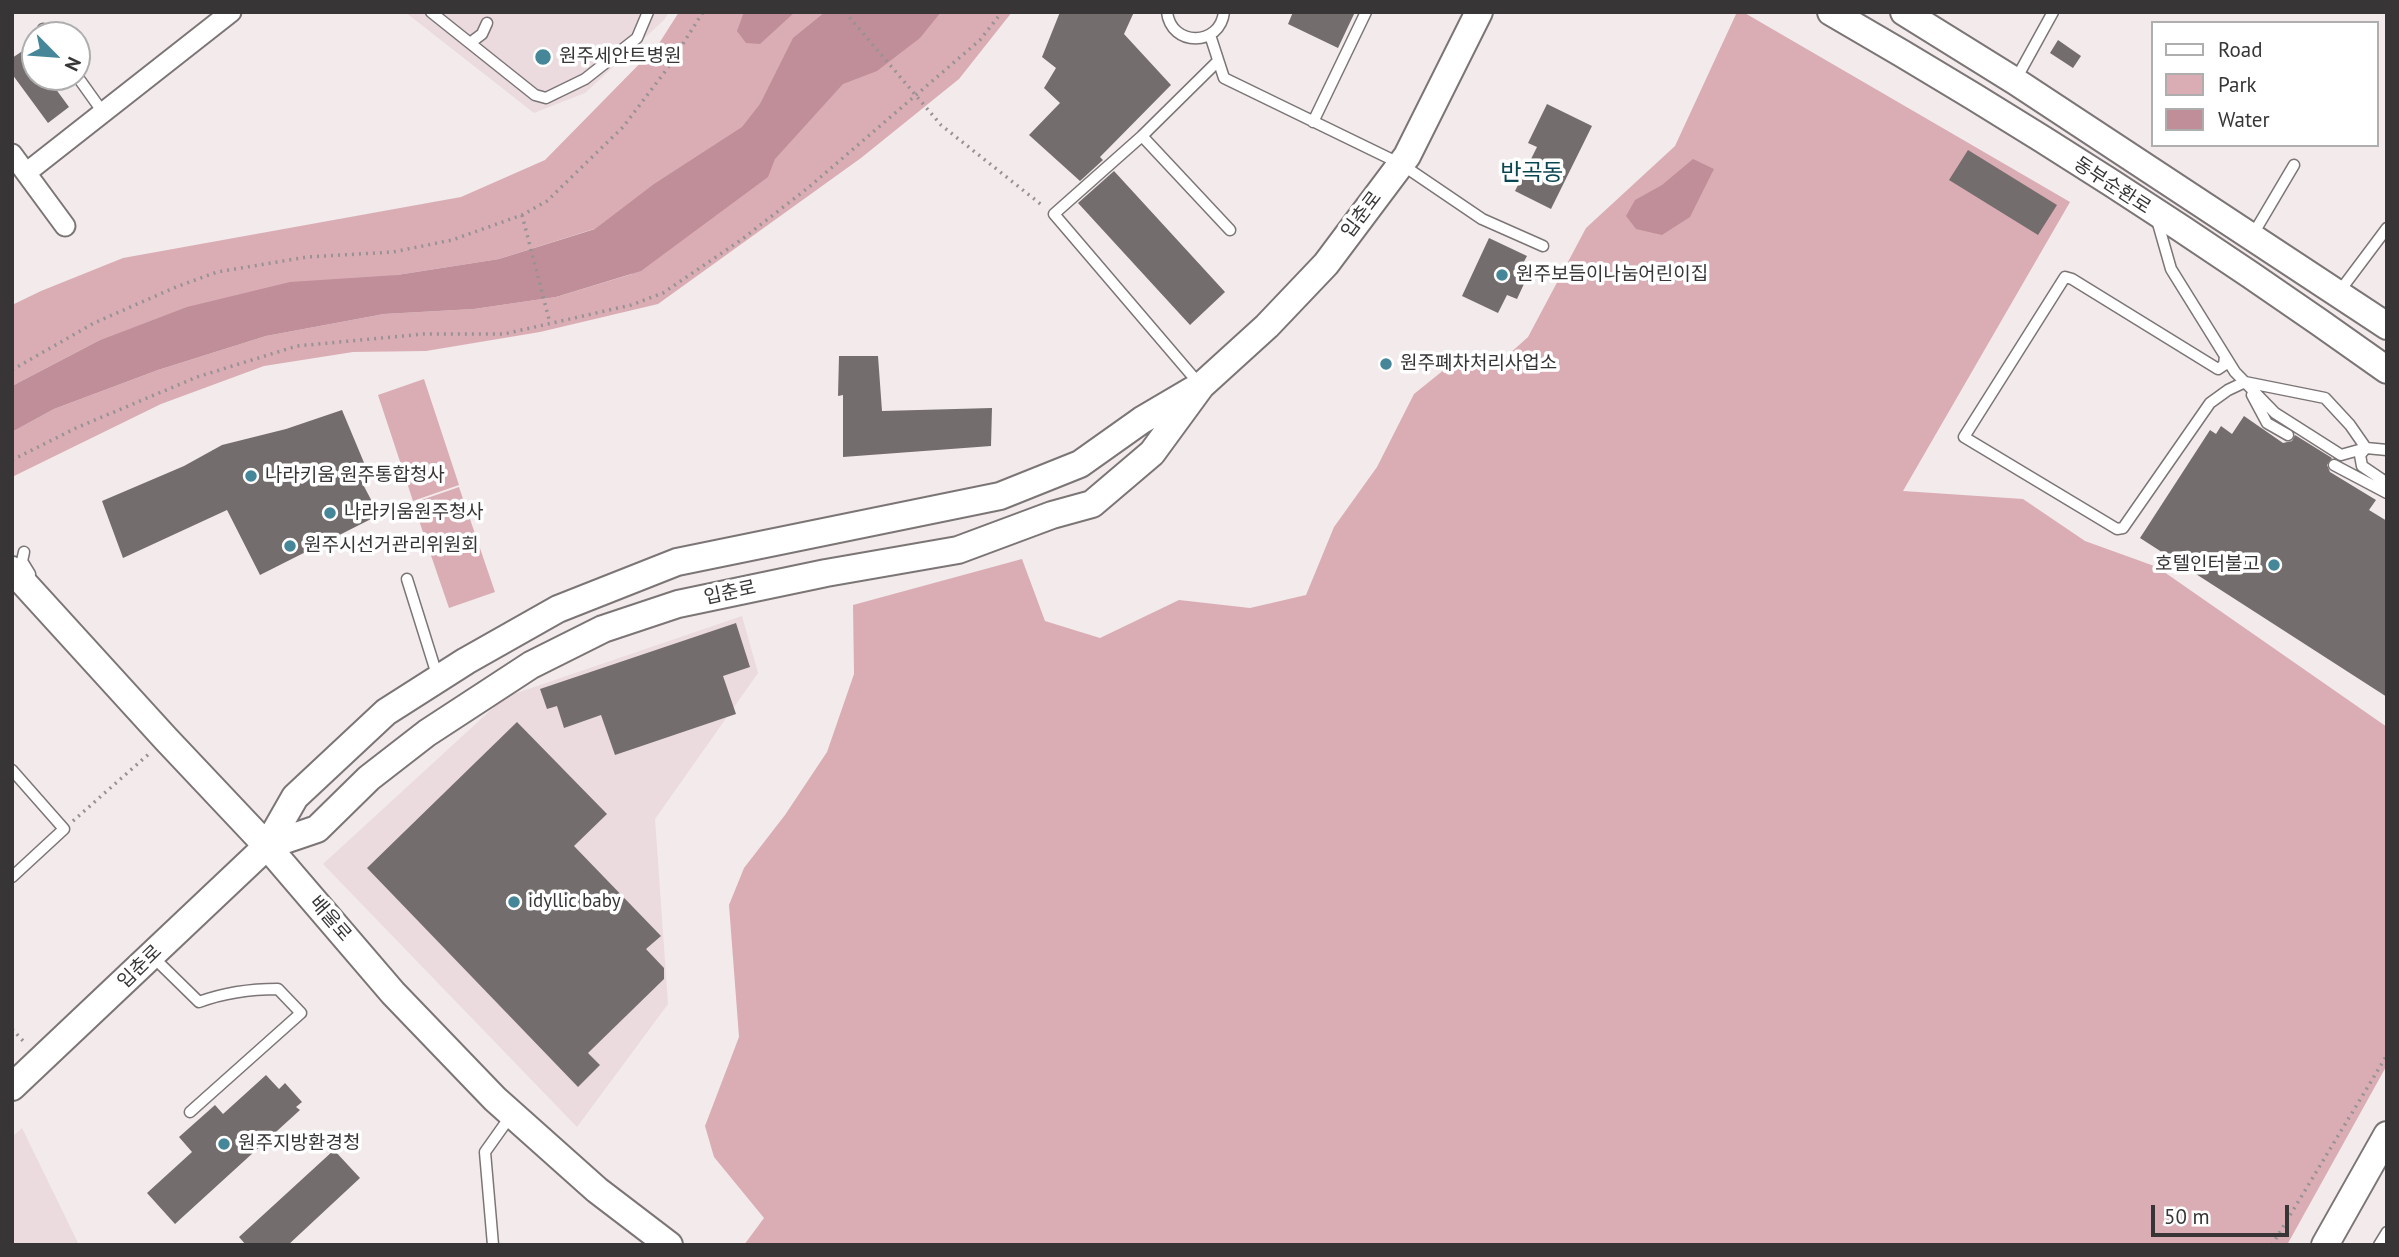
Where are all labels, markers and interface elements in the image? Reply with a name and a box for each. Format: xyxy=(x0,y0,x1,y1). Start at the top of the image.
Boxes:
north arrow xyxy=(21,21,91,91)
legend xyxy=(2150,21,2378,147)
text: Road xyxy=(2218,36,2262,63)
place label: 원주세안트병원 xyxy=(559,46,681,68)
marker: 원주세안트병원 xyxy=(533,47,553,67)
text: N xyxy=(60,53,87,75)
text: Park xyxy=(2218,71,2257,98)
text: Water xyxy=(2218,106,2270,133)
street label: 동부순환로 xyxy=(2069,153,2155,219)
district label: 반곡동 xyxy=(1500,159,1564,187)
street label: 입춘로 xyxy=(1337,187,1387,243)
place label: 원주보듬이나눔어린이집 xyxy=(1516,264,1708,286)
marker: 원주보듬이나눔어린이집 xyxy=(1494,267,1510,283)
place label: 원주폐차처리사업소 xyxy=(1400,353,1557,375)
marker: 원주폐차처리사업소 xyxy=(1378,356,1394,372)
place label: 나라키움 원주통합청사 xyxy=(265,465,445,487)
marker: 나라키움 원주통합청사 xyxy=(243,468,259,484)
place label: 나라키움원주청사 xyxy=(344,502,484,524)
marker: 나라키움원주청사 xyxy=(322,505,338,521)
place label: 원주시선거관리위원회 xyxy=(304,535,479,557)
marker: 원주시선거관리위원회 xyxy=(282,538,298,554)
place label: 호텔인터불고 xyxy=(2155,554,2260,576)
marker: 호텔인터불고 xyxy=(2266,557,2282,573)
street label: 입춘로 xyxy=(702,576,758,610)
place label: idyllic baby xyxy=(528,891,621,913)
street label: 배울로 xyxy=(304,892,356,946)
marker: idyllic baby xyxy=(506,894,522,910)
street label: 입춘로 xyxy=(113,941,167,993)
place label: 원주지방환경청 xyxy=(238,1133,360,1155)
marker: 원주지방환경청 xyxy=(216,1136,232,1152)
scale bar xyxy=(2154,1190,2292,1234)
text: 50 m xyxy=(2164,1203,2210,1230)

